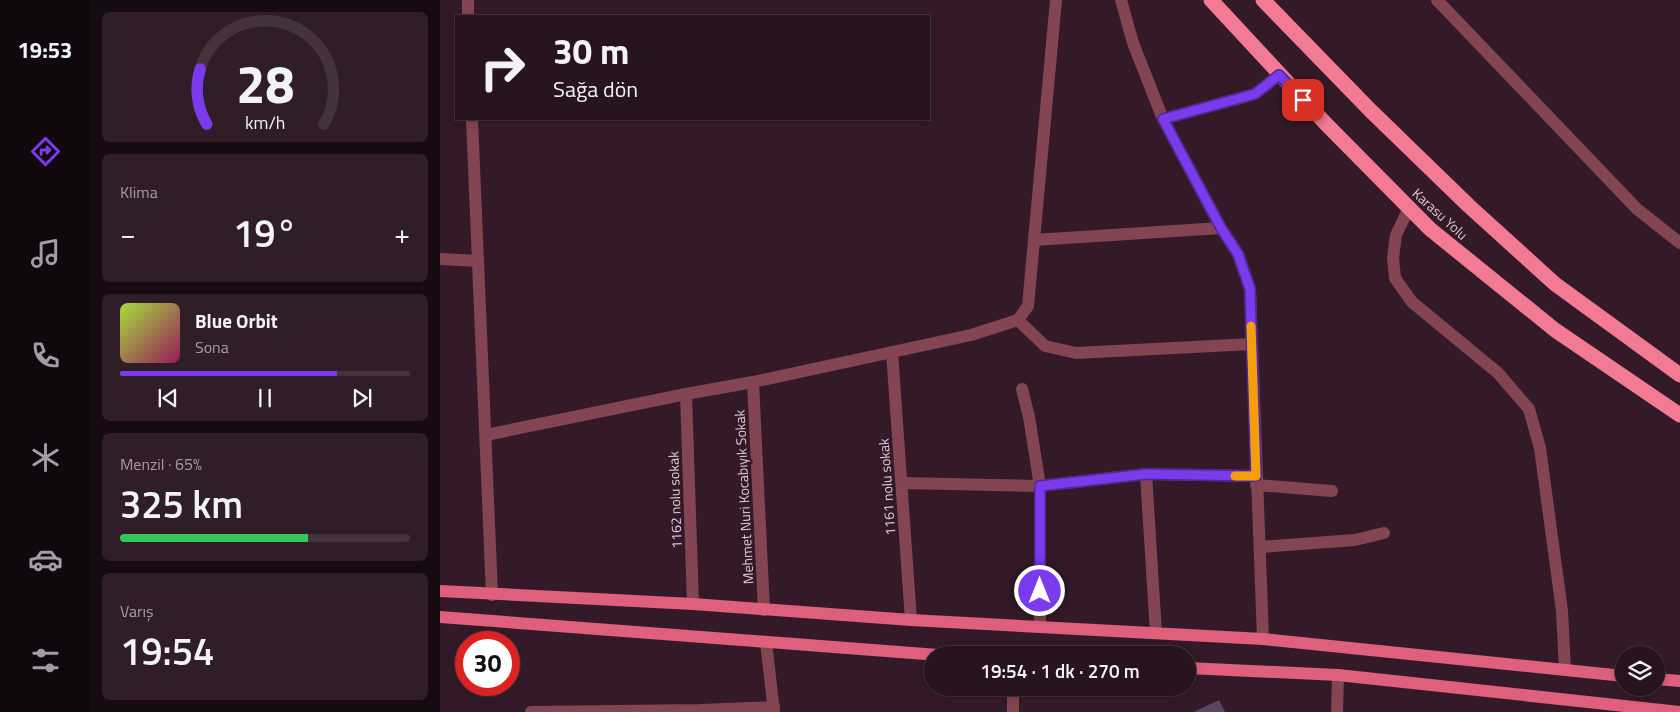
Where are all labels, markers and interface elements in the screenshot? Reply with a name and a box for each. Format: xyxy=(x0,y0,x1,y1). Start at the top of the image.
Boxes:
text: 30 m xyxy=(553,24,629,78)
text: 19:53 xyxy=(18,33,72,67)
icon: right xyxy=(470,35,535,100)
text: 28 xyxy=(236,44,294,123)
text: Sağa dön xyxy=(553,72,638,106)
pin xyxy=(1282,79,1324,121)
icon: arrive xyxy=(1289,86,1317,114)
text: km/h xyxy=(245,109,285,136)
icon: directions xyxy=(28,134,63,169)
text: Klima xyxy=(120,180,158,204)
street label: Karasu Yolu xyxy=(1408,183,1473,244)
text: 19° xyxy=(233,204,297,262)
text: − xyxy=(120,212,136,255)
text: + xyxy=(394,212,410,255)
icon: music xyxy=(28,236,63,271)
text: Blue Orbit xyxy=(195,306,278,335)
text: Sona xyxy=(195,335,229,359)
icon: phone xyxy=(28,338,63,373)
icon: previous xyxy=(154,384,182,412)
icon: pause xyxy=(251,384,279,412)
icon: next xyxy=(348,384,376,412)
street label: Mehmet Nuri Kocabıyık Sokak xyxy=(728,409,759,585)
street label: 1161 nolu sokak xyxy=(873,437,900,536)
icon: climate xyxy=(28,440,63,475)
street label: 1162 nolu sokak xyxy=(662,451,687,549)
text: Menzil · 65% xyxy=(120,452,202,476)
text: 325 km xyxy=(120,475,243,533)
icon: car xyxy=(28,542,63,577)
position arrow xyxy=(1013,564,1065,616)
text: Varış xyxy=(120,599,153,623)
text: 19:54 xyxy=(120,622,214,680)
speed limit sign: 30 xyxy=(455,631,520,696)
icon: filters xyxy=(28,643,63,678)
map controls xyxy=(1615,646,1665,696)
button: layers xyxy=(1615,646,1665,696)
text: 19:54 · 1 dk · 270 m xyxy=(980,656,1140,685)

